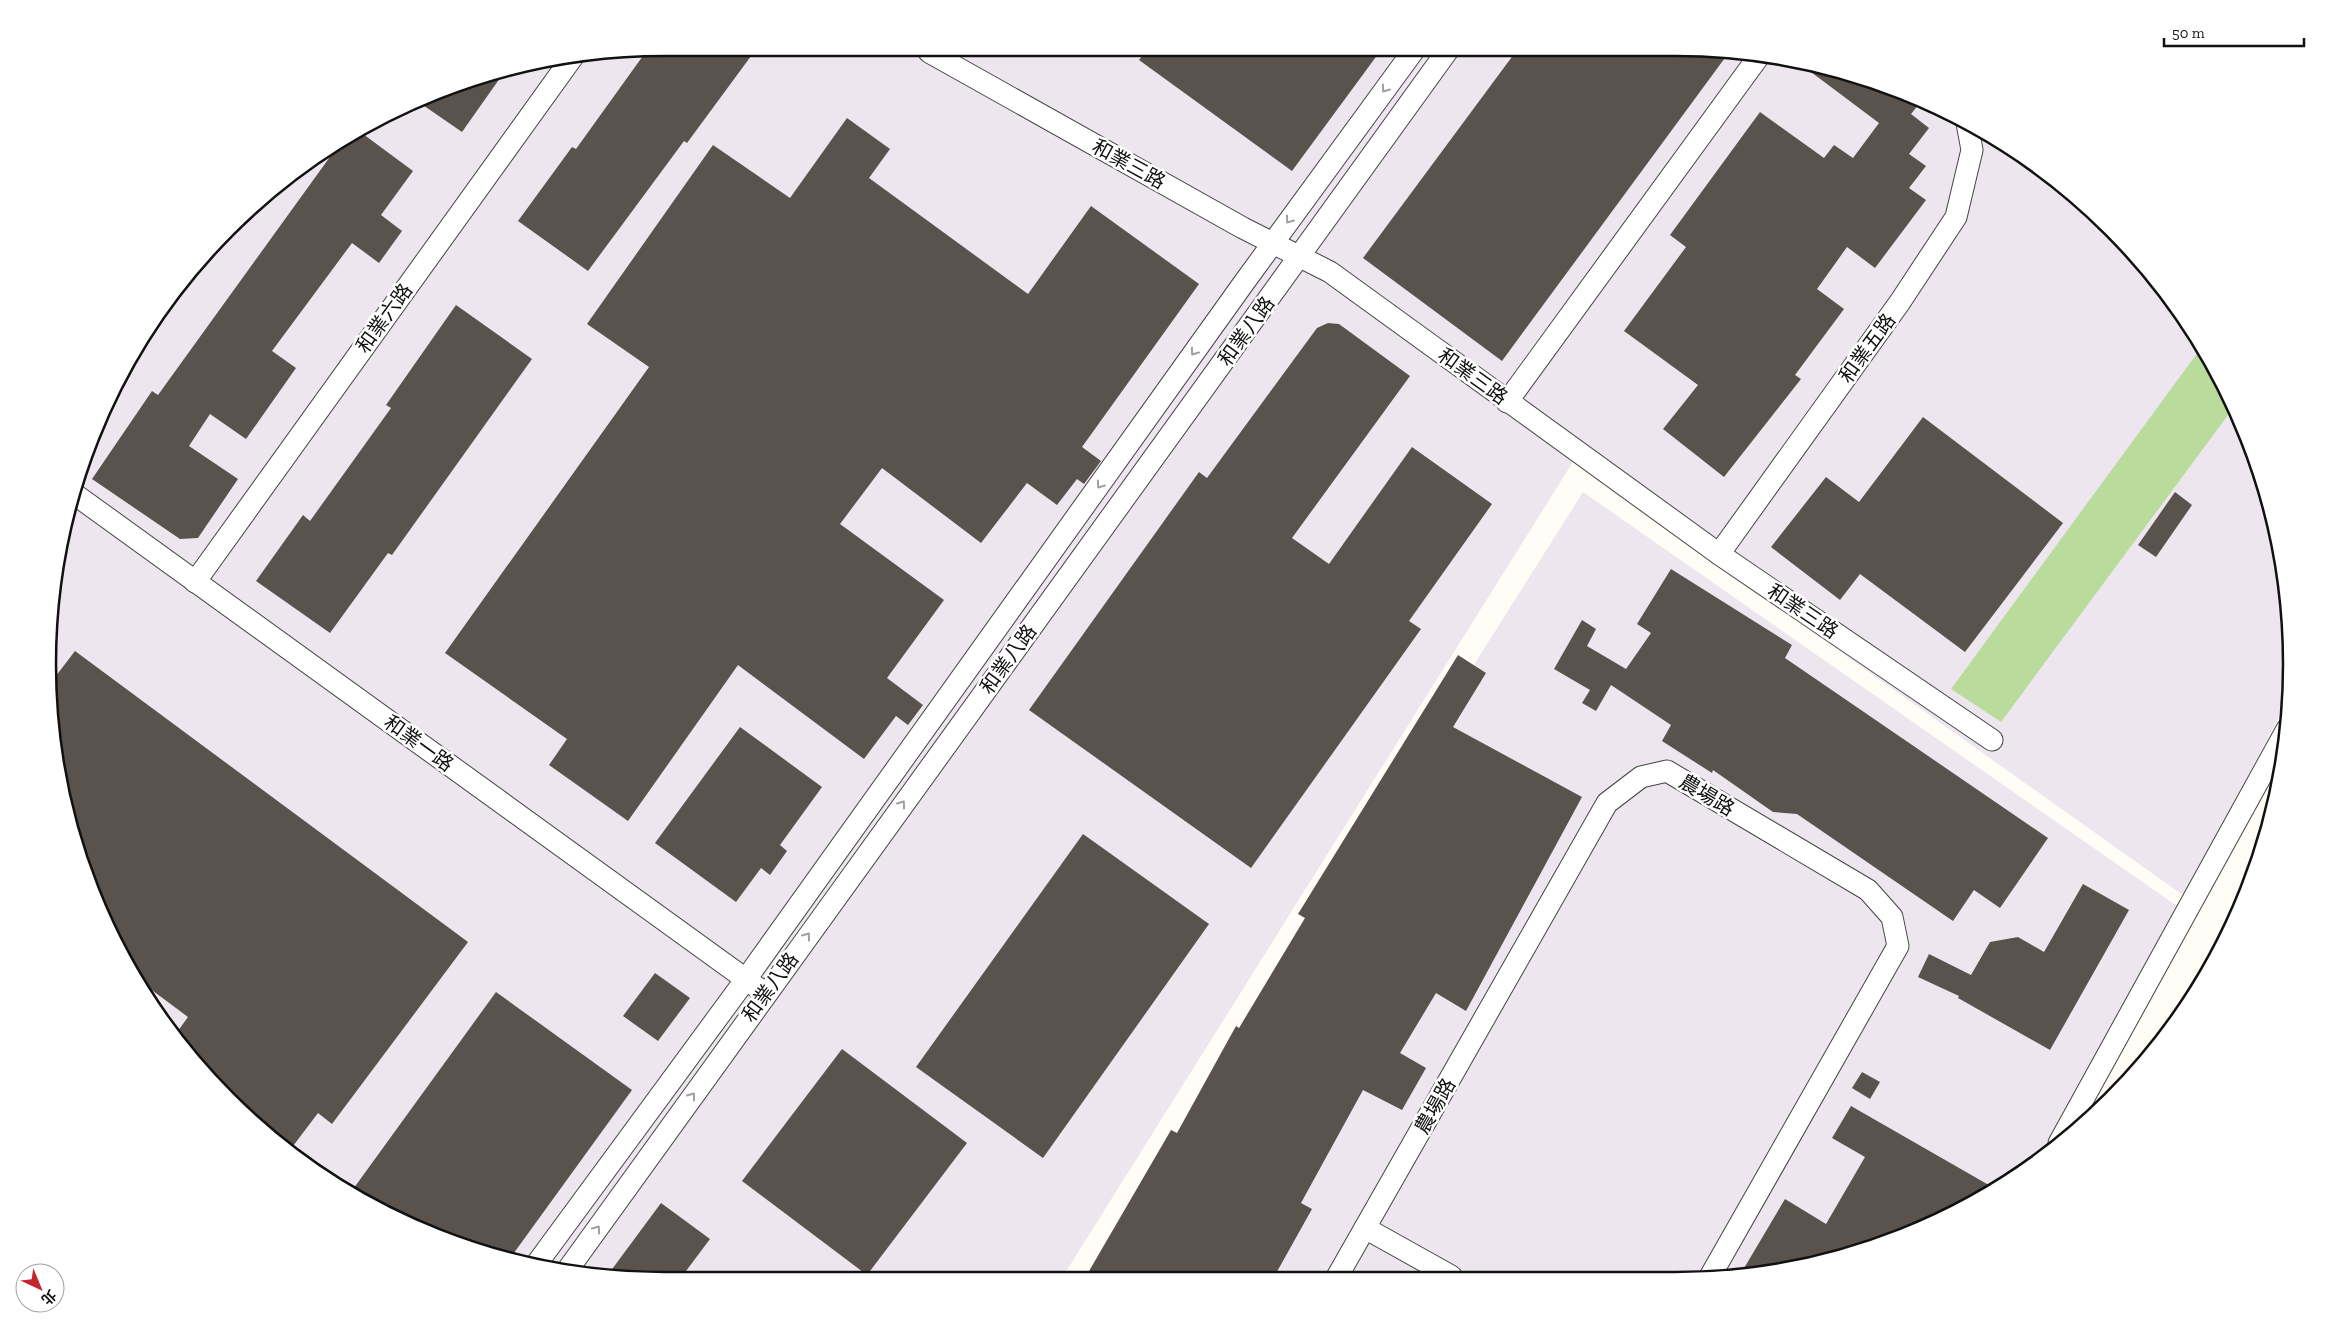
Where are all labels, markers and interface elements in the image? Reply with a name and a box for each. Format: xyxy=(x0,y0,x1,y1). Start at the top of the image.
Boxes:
scale bar xyxy=(2164,15,2304,47)
text: 50 m xyxy=(2172,24,2205,42)
one-way arrow xyxy=(1382,83,1391,93)
street label: 和業三路 xyxy=(1088,134,1170,194)
one-way arrow xyxy=(1286,214,1295,224)
street label: 和業六路 xyxy=(351,279,417,357)
street label: 和業八路 xyxy=(1213,292,1279,370)
street label: 和業五路 xyxy=(1834,309,1900,387)
street label: 和業三路 xyxy=(1434,343,1512,409)
one-way arrow xyxy=(1191,346,1200,356)
one-way arrow xyxy=(1097,479,1106,488)
street label: 和業三路 xyxy=(1763,579,1843,643)
street label: 和業八路 xyxy=(975,620,1041,698)
street label: 和業一路 xyxy=(380,710,458,776)
street label: 農場路 xyxy=(1675,769,1739,821)
one-way arrow xyxy=(896,801,905,810)
one-way arrow xyxy=(801,932,810,942)
street label: 和業八路 xyxy=(737,948,803,1026)
street label: 農場路 xyxy=(1410,1074,1460,1138)
one-way arrow xyxy=(686,1093,695,1102)
one-way arrow xyxy=(591,1225,600,1234)
north arrow xyxy=(15,1263,65,1313)
text: 北 xyxy=(38,1286,60,1308)

